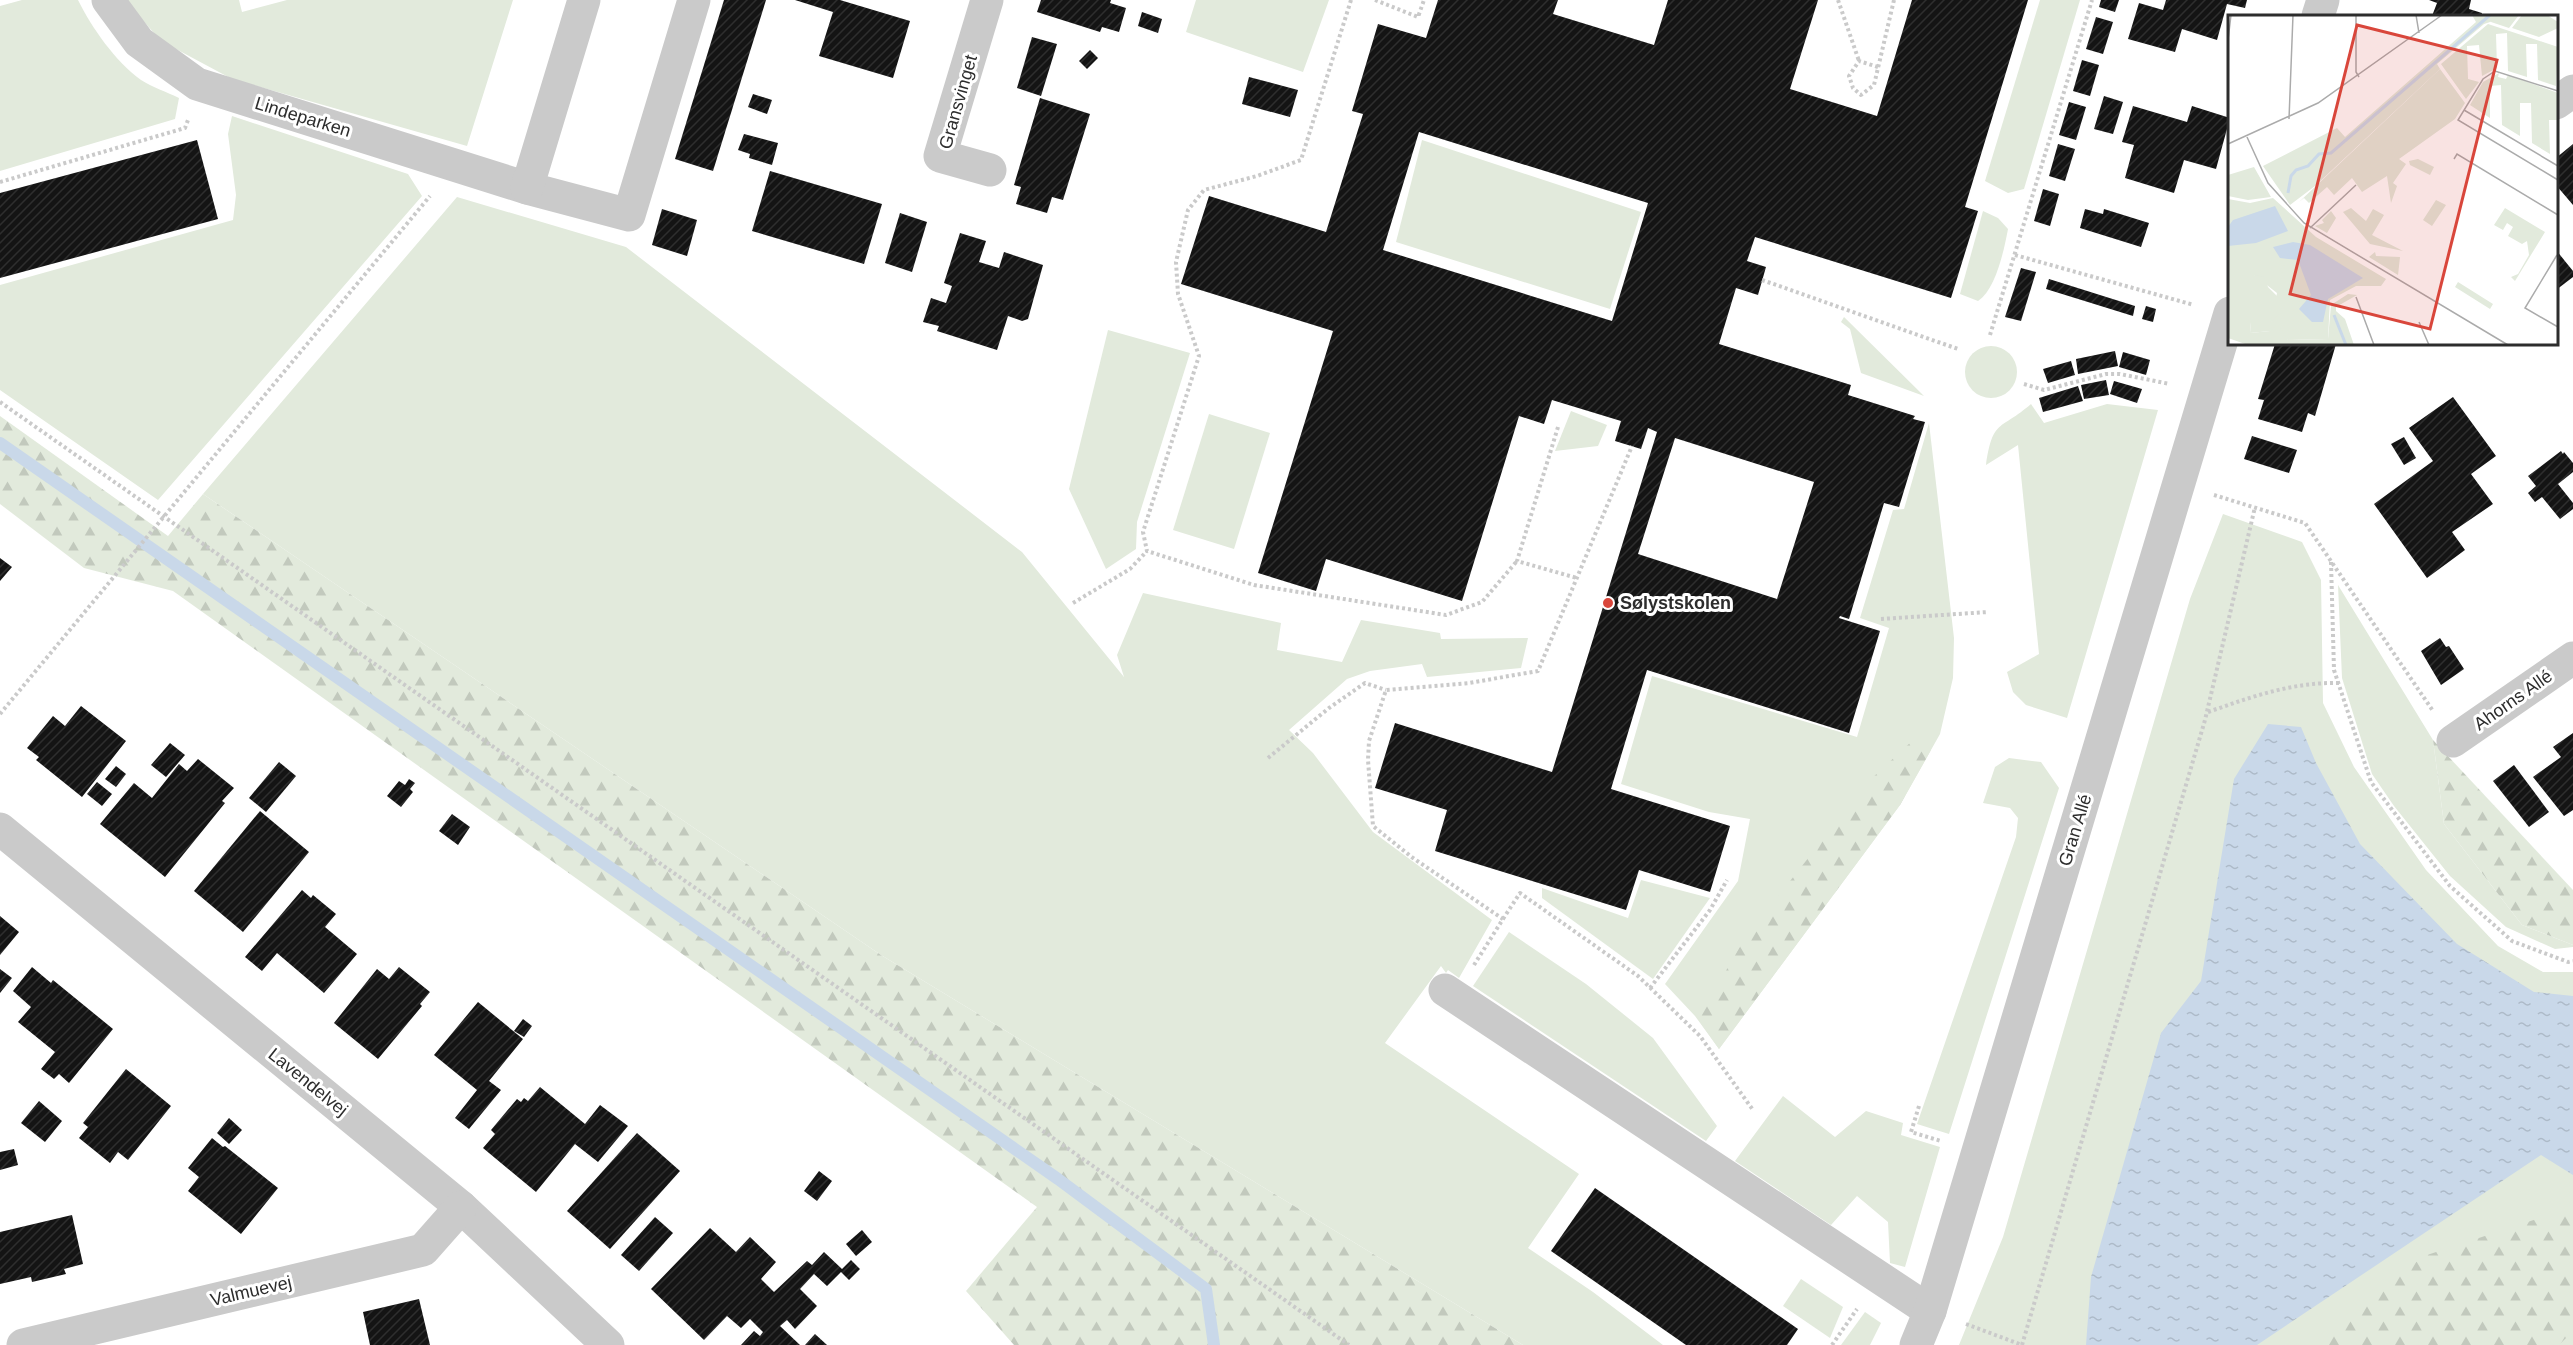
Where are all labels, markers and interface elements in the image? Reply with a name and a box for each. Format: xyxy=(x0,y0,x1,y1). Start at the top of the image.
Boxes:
inset map xyxy=(2228,15,2558,345)
street label: Gransvinget xyxy=(935,53,981,151)
street label: Lindeparken xyxy=(253,93,353,141)
place label: Sølystskolen xyxy=(1620,593,1731,613)
marker: Sølystskolen xyxy=(1601,596,1615,610)
street label: Ahorns Allé xyxy=(2470,666,2556,734)
street label: Gran Allé xyxy=(2055,792,2095,868)
street label: Lavendelvej xyxy=(264,1044,352,1120)
street label: Valmuevej xyxy=(208,1272,294,1310)

